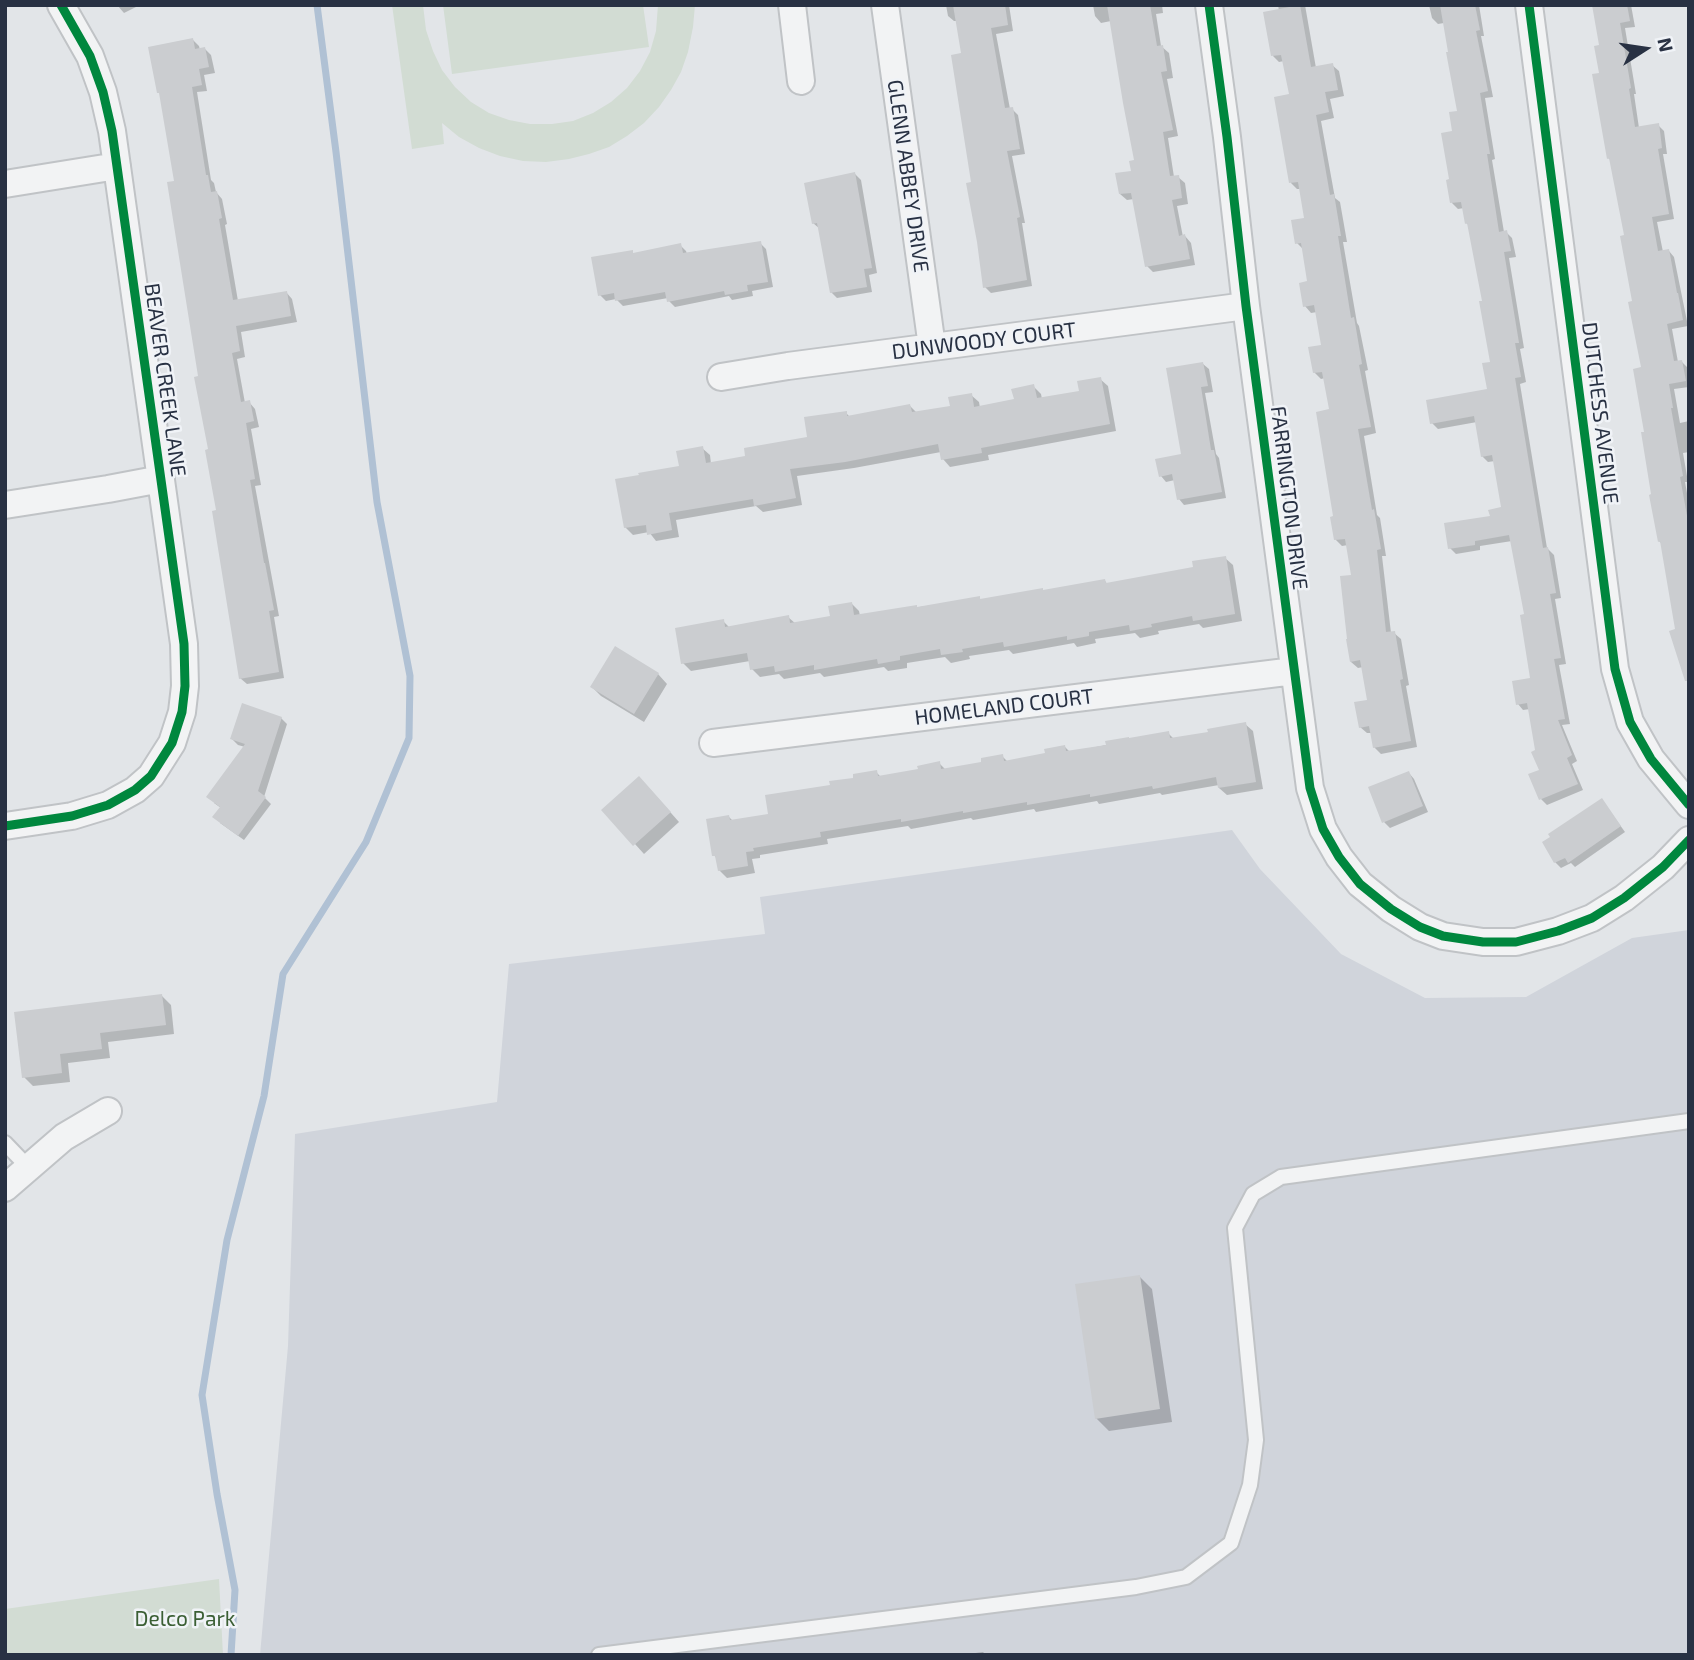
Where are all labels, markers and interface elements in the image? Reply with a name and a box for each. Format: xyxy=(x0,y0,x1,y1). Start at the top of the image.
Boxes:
north arrow xyxy=(1610,14,1680,84)
text: N xyxy=(1653,35,1679,54)
street label: GLENN ABBEY DRIVE xyxy=(882,78,934,274)
street label: BEAVER CREEK LANE xyxy=(139,282,191,478)
street label: DUNWOODY COURT xyxy=(890,317,1078,365)
street label: DUTCHESS AVENUE xyxy=(1576,321,1624,505)
street label: FARRINGTON DRIVE xyxy=(1265,405,1313,591)
street label: HOMELAND COURT xyxy=(913,684,1095,730)
park label: Delco Park xyxy=(134,1606,236,1632)

